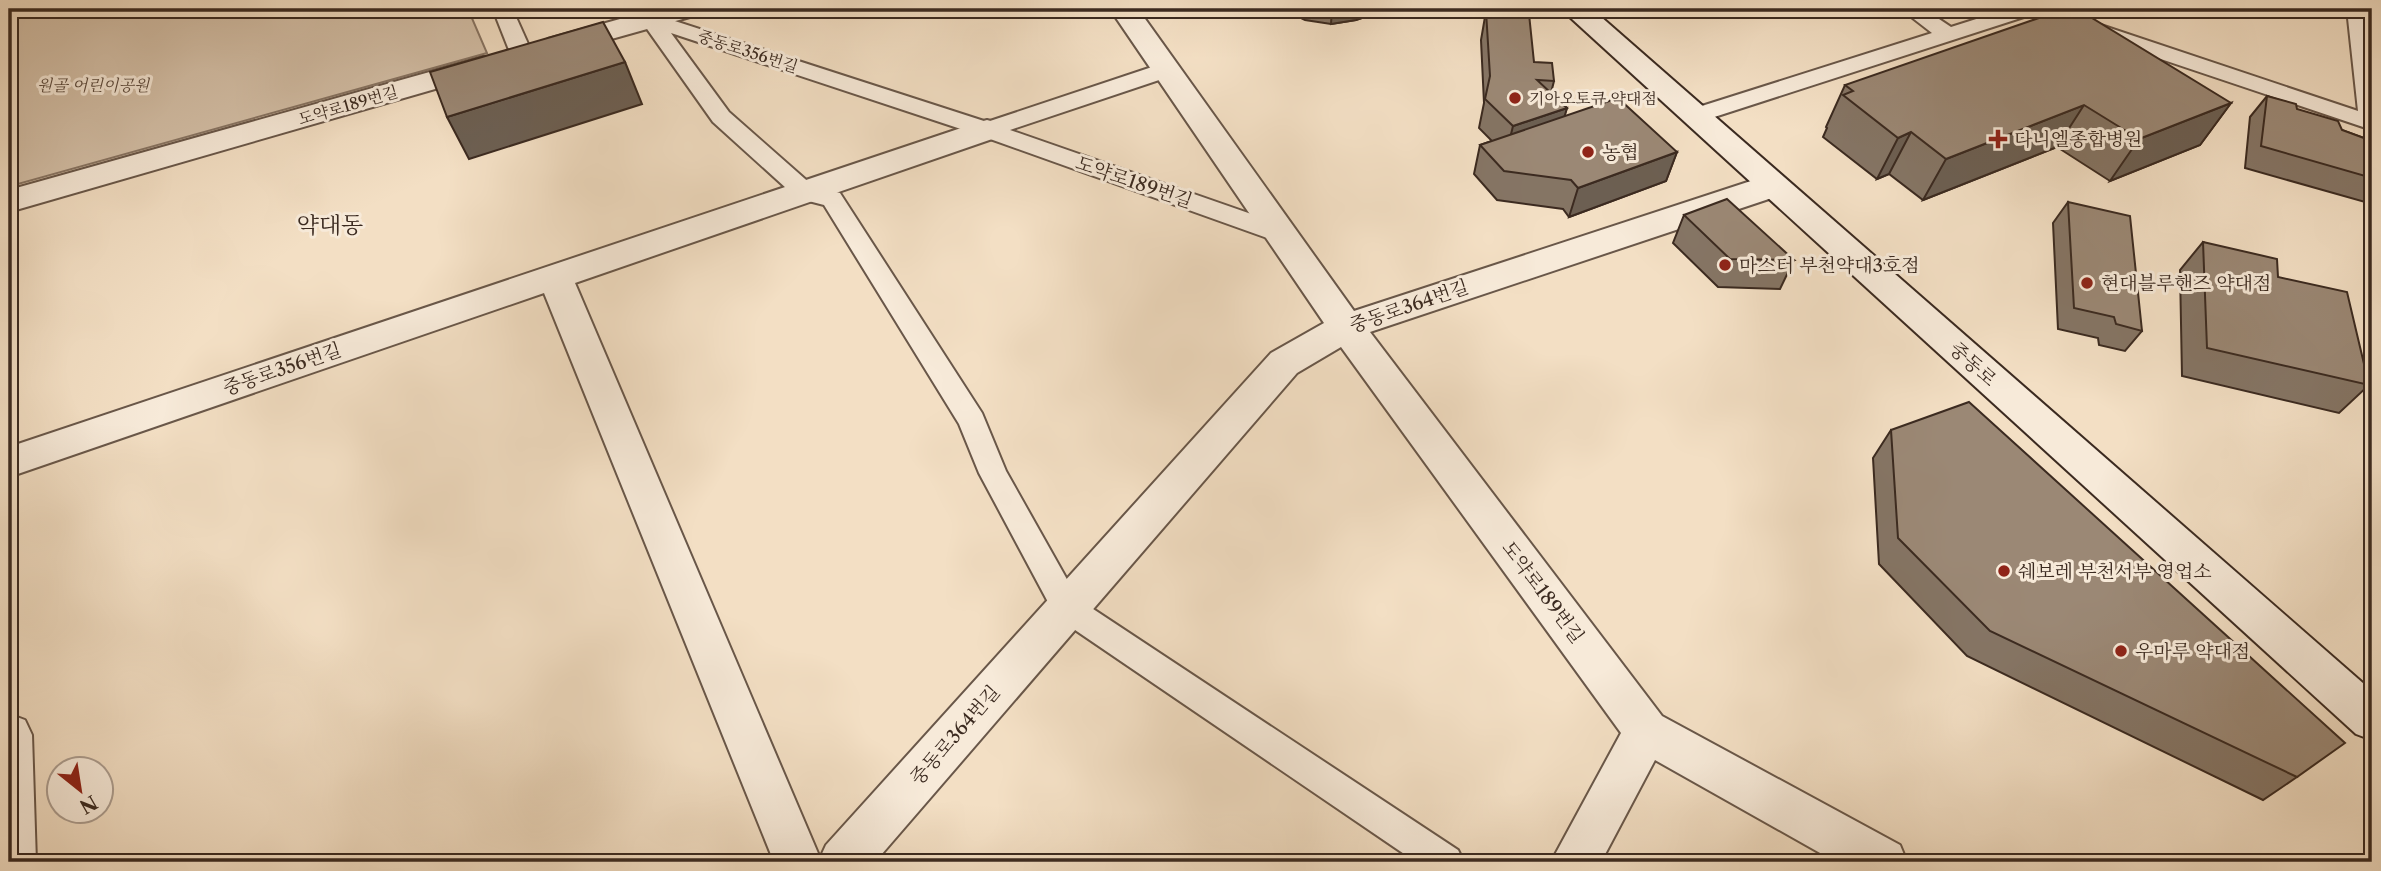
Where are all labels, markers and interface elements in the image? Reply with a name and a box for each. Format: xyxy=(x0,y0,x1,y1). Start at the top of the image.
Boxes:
street label: 중동로356번길 xyxy=(695,25,801,77)
park label: 원골 어린이공원 xyxy=(37,75,151,95)
street label: 도약로189번길 xyxy=(296,81,400,129)
place label: 기아오토큐 약대점 xyxy=(1529,88,1657,108)
marker: 기아오토큐 약대점 xyxy=(1507,90,1523,106)
place label: 다니엘종합병원 xyxy=(2014,128,2142,151)
marker: 다니엘종합병원 xyxy=(1988,129,2008,149)
place label: 농협 xyxy=(1602,141,1639,164)
marker: 농협 xyxy=(1580,144,1596,160)
street label: 도약로189번길 xyxy=(1073,151,1195,213)
district label: 약대동 xyxy=(297,211,363,239)
place label: 마스터 부천약대3호점 xyxy=(1739,254,1920,277)
marker: 마스터 부천약대3호점 xyxy=(1717,257,1733,273)
place label: 현대블루핸즈 약대점 xyxy=(2101,272,2271,295)
street label: 중동로364번길 xyxy=(1346,275,1472,337)
marker: 현대블루핸즈 약대점 xyxy=(2079,275,2095,291)
street label: 중동로 xyxy=(1945,337,2001,391)
street label: 중동로356번길 xyxy=(220,338,344,400)
street label: 도약로189번길 xyxy=(1497,536,1589,648)
place label: 쉐보레 부천서부 영업소 xyxy=(2018,560,2212,583)
marker: 쉐보레 부천서부 영업소 xyxy=(1996,563,2012,579)
place label: 우마루 약대점 xyxy=(2135,640,2250,663)
marker: 우마루 약대점 xyxy=(2113,643,2129,659)
street label: 중동로364번길 xyxy=(906,681,1004,789)
north arrow xyxy=(46,756,116,826)
text: N xyxy=(75,790,101,818)

